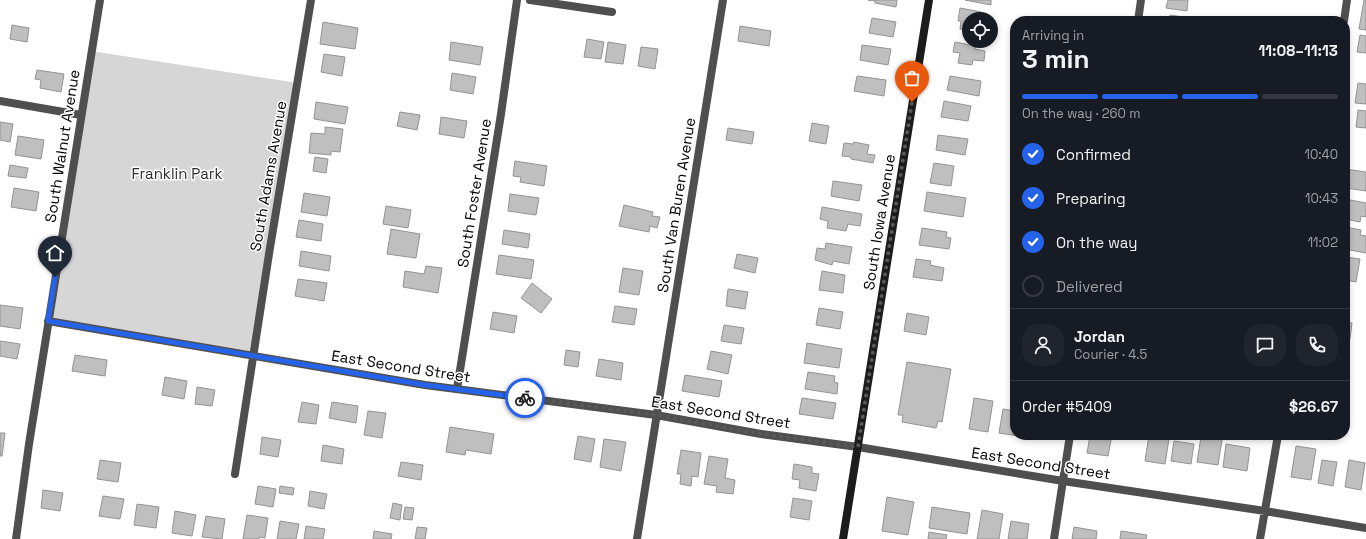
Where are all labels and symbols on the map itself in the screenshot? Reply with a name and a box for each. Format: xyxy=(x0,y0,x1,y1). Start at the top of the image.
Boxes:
pin xyxy=(895,61,929,102)
street label: South Walnut Avenue xyxy=(41,68,83,224)
street label: South Adams Avenue xyxy=(245,99,291,253)
street label: South Van Buren Avenue xyxy=(653,116,699,294)
street label: South Foster Avenue xyxy=(453,117,495,269)
street label: South Iowa Avenue xyxy=(859,152,899,291)
park label: Franklin Park xyxy=(132,164,223,183)
pin xyxy=(38,236,72,277)
street label: East Second Street xyxy=(330,346,472,386)
courier xyxy=(505,378,545,418)
street label: East Second Street xyxy=(650,392,792,432)
street label: East Second Street xyxy=(970,443,1112,483)

